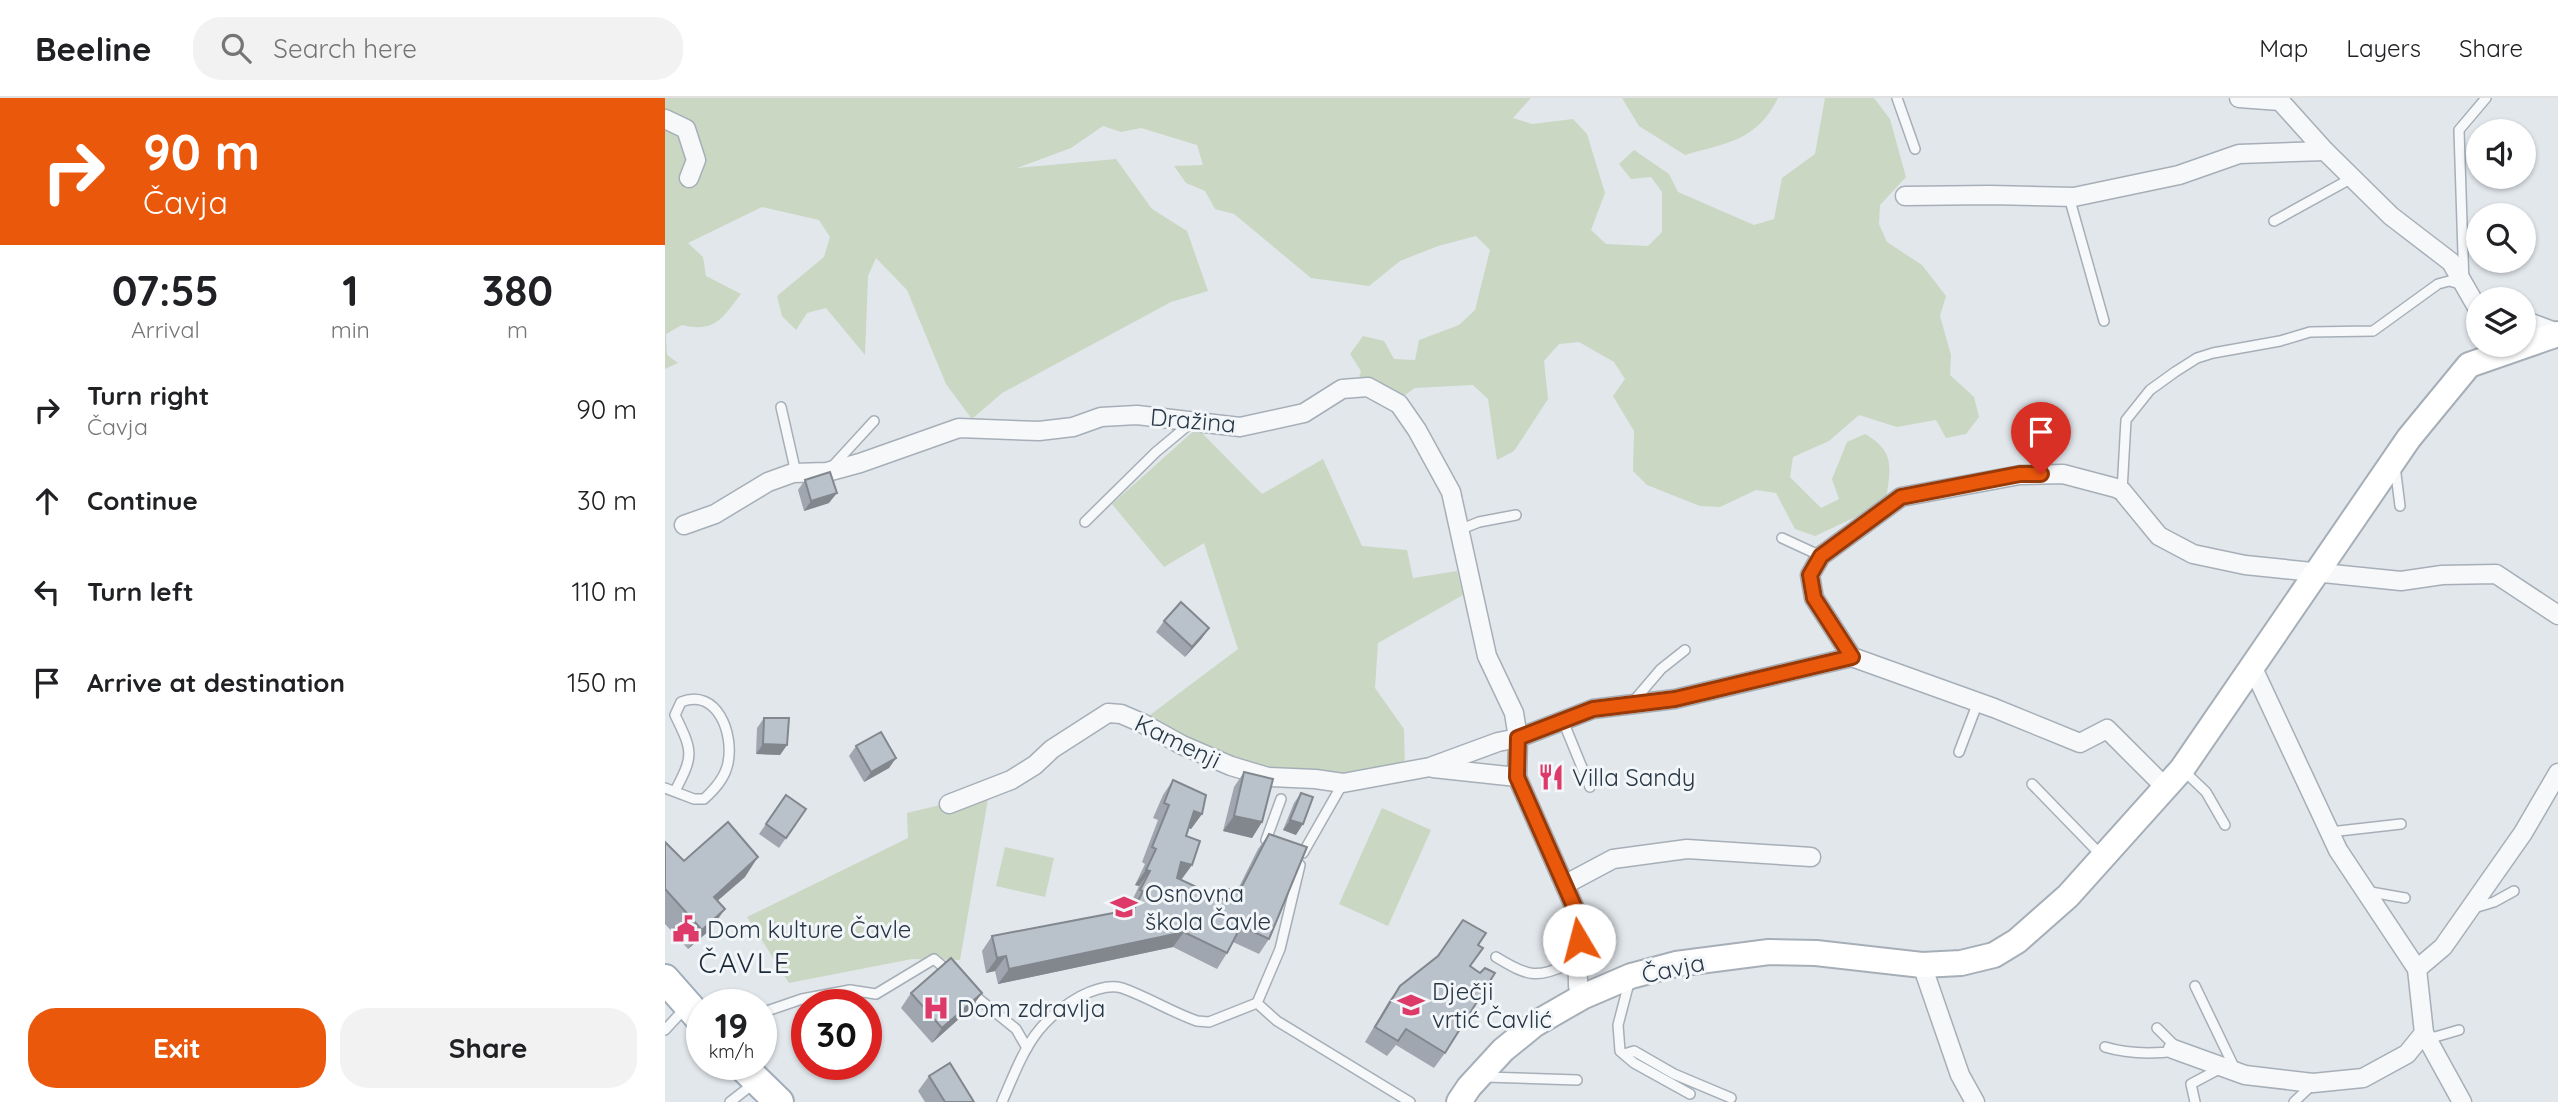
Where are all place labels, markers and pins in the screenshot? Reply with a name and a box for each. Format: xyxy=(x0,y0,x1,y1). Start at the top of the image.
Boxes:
pin xyxy=(2011,402,2071,474)
restaurant icon: Villa Sandy xyxy=(1536,762,1566,792)
place label: Villa Sandy xyxy=(1572,762,1695,792)
place label: Osnovna škola Čavle xyxy=(1145,878,1271,936)
school or university icon: Osnovna škola Čavle xyxy=(1109,892,1139,922)
public building icon: Dom kulture Čavle xyxy=(671,914,701,944)
place label: Dom kulture Čavle xyxy=(707,914,911,944)
place label: Dječji vrtić Čavlić xyxy=(1432,976,1552,1034)
school or university icon: Dječji vrtić Čavlić xyxy=(1396,990,1426,1020)
hospital icon: Dom zdravlja xyxy=(921,993,951,1023)
place label: Dom zdravlja xyxy=(957,993,1105,1023)

